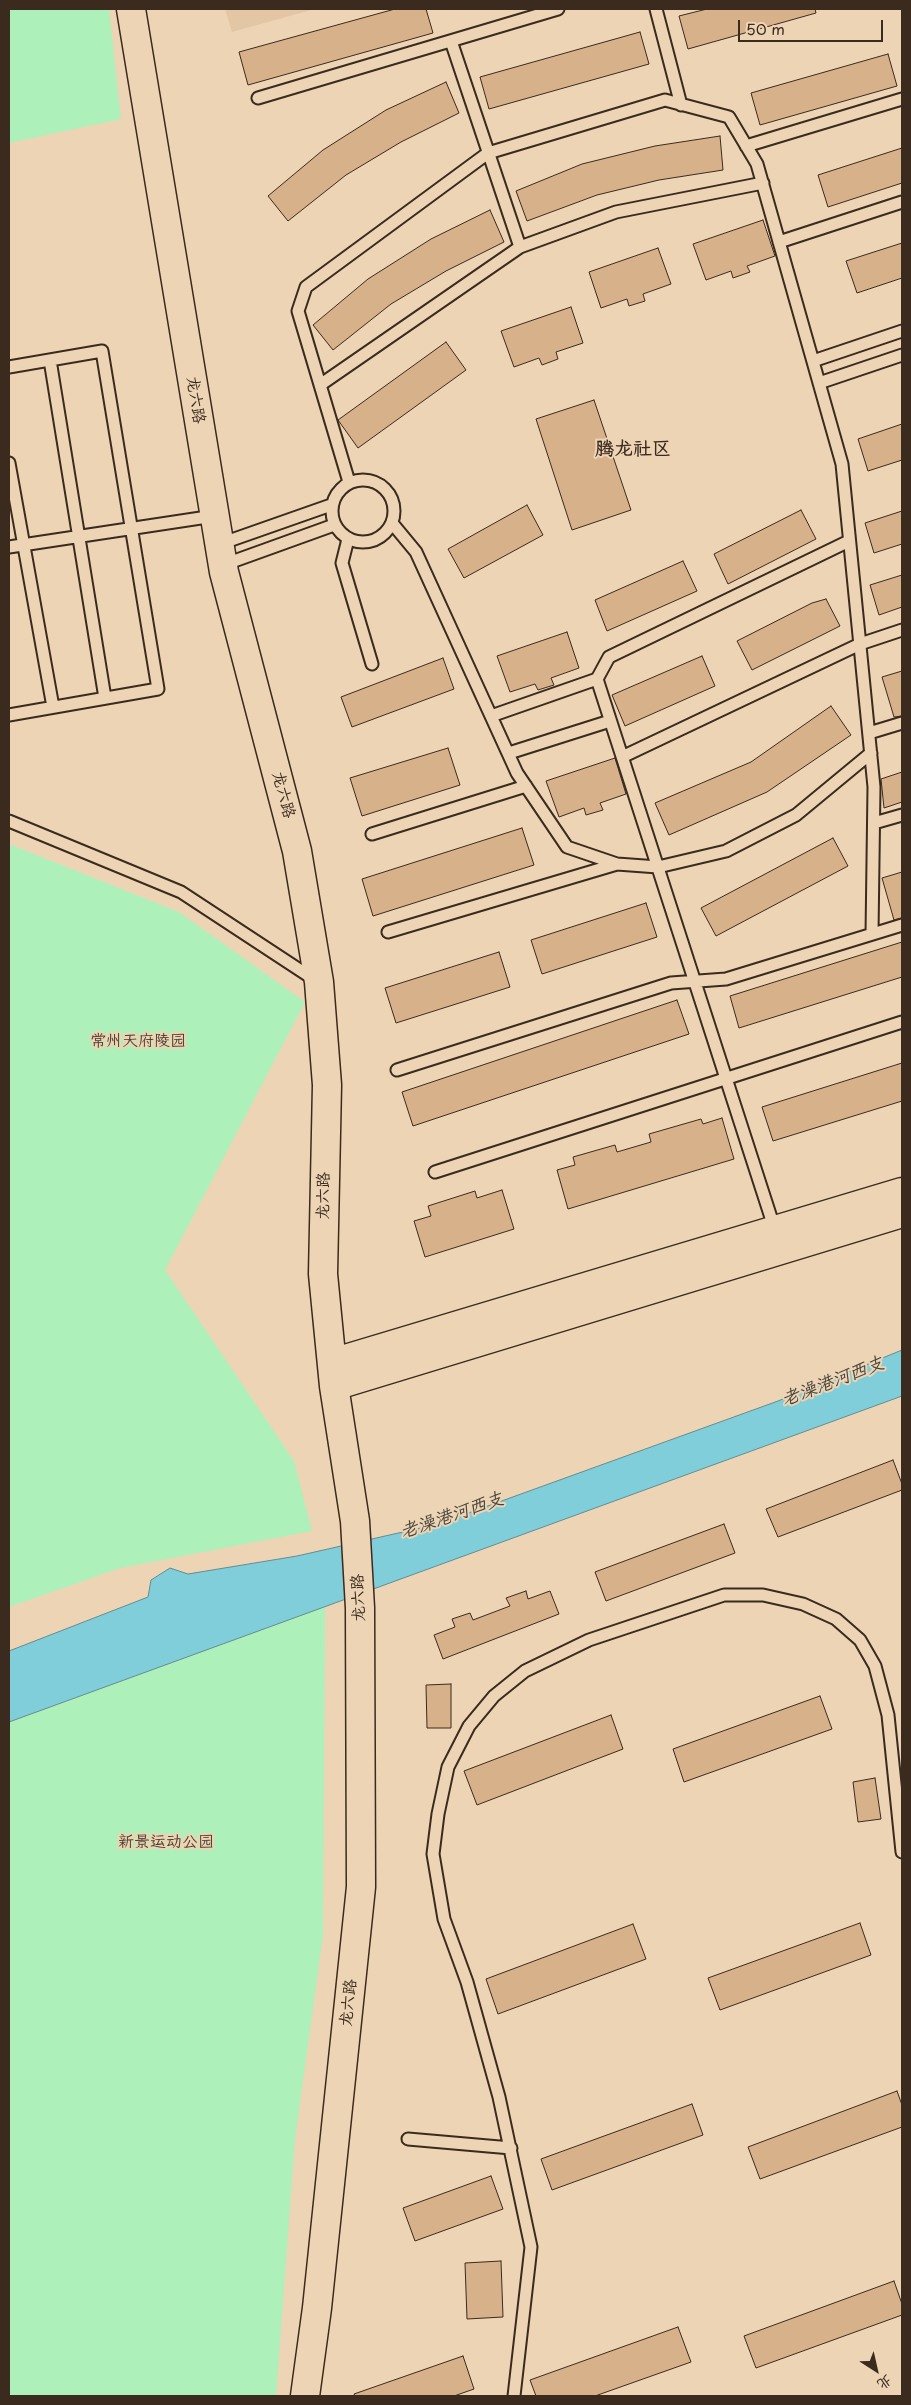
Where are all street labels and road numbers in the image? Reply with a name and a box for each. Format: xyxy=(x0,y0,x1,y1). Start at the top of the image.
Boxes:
street label: 龙六路 xyxy=(182,375,208,425)
street label: 龙六路 xyxy=(268,769,298,821)
street label: 龙六路 xyxy=(314,1172,334,1220)
street label: 龙六路 xyxy=(349,1574,369,1622)
street label: 龙六路 xyxy=(337,1978,361,2028)

